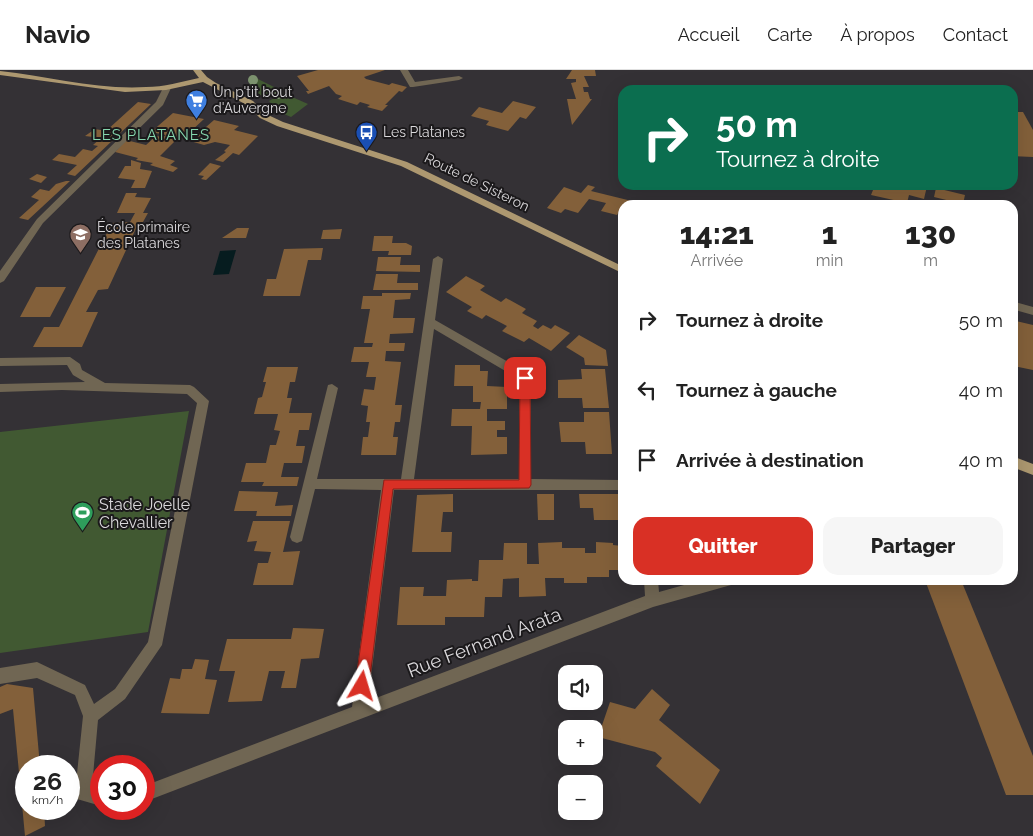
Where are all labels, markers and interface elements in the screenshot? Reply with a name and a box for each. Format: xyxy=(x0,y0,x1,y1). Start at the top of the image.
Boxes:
text: Navio xyxy=(25,20,90,49)
text: Accueil xyxy=(678,24,739,45)
text: Carte xyxy=(767,24,812,45)
text: À propos xyxy=(840,24,915,45)
text: Contact xyxy=(943,24,1008,45)
place label: Un p'tit bout d'Auvergne xyxy=(213,84,293,116)
supermarket icon: Un p'tit bout d'Auvergne xyxy=(185,88,209,119)
text: 50 m xyxy=(716,104,798,145)
icon: right xyxy=(633,105,698,170)
bus stop icon: Les Platanes xyxy=(355,120,379,151)
place label: Les Platanes xyxy=(383,124,465,140)
district label: LES PLATANES xyxy=(92,126,210,144)
text: Tournez à droite xyxy=(716,146,880,172)
street label: Route de Sisteron xyxy=(422,150,532,214)
text: 14:21 xyxy=(680,216,754,251)
text: 1 xyxy=(822,216,837,251)
text: 130 xyxy=(905,216,956,251)
place label: École primaire des Platanes xyxy=(97,218,190,251)
school or university icon: École primaire des Platanes xyxy=(69,223,93,254)
text: Arrivée xyxy=(691,251,743,270)
text: min xyxy=(816,251,843,270)
text: m xyxy=(923,251,938,270)
icon: right xyxy=(633,306,661,334)
text: Tournez à droite xyxy=(676,309,823,331)
text: 50 m xyxy=(959,309,1003,331)
pin xyxy=(504,357,546,399)
icon: arrive xyxy=(511,364,539,392)
icon: left xyxy=(633,376,661,404)
text: Tournez à gauche xyxy=(676,379,837,401)
text: 40 m xyxy=(959,379,1003,401)
icon: arrive xyxy=(633,446,661,474)
text: Arrivée à destination xyxy=(676,449,864,471)
text: 40 m xyxy=(959,449,1003,471)
place label: Stade Joelle Chevallier xyxy=(99,495,190,532)
sports icon: Stade Joelle Chevallier xyxy=(71,501,95,532)
button: Quitter xyxy=(633,517,813,575)
button: Partager xyxy=(823,517,1003,575)
street label: Rue Fernand Arata xyxy=(404,603,564,681)
position arrow xyxy=(335,659,387,711)
map controls xyxy=(558,665,603,820)
button: sound xyxy=(558,665,603,710)
button: + xyxy=(558,720,603,765)
speed limit sign: 30 xyxy=(90,755,155,820)
text: 26 xyxy=(33,766,62,796)
button: − xyxy=(558,775,603,820)
text: km/h xyxy=(32,793,63,807)

